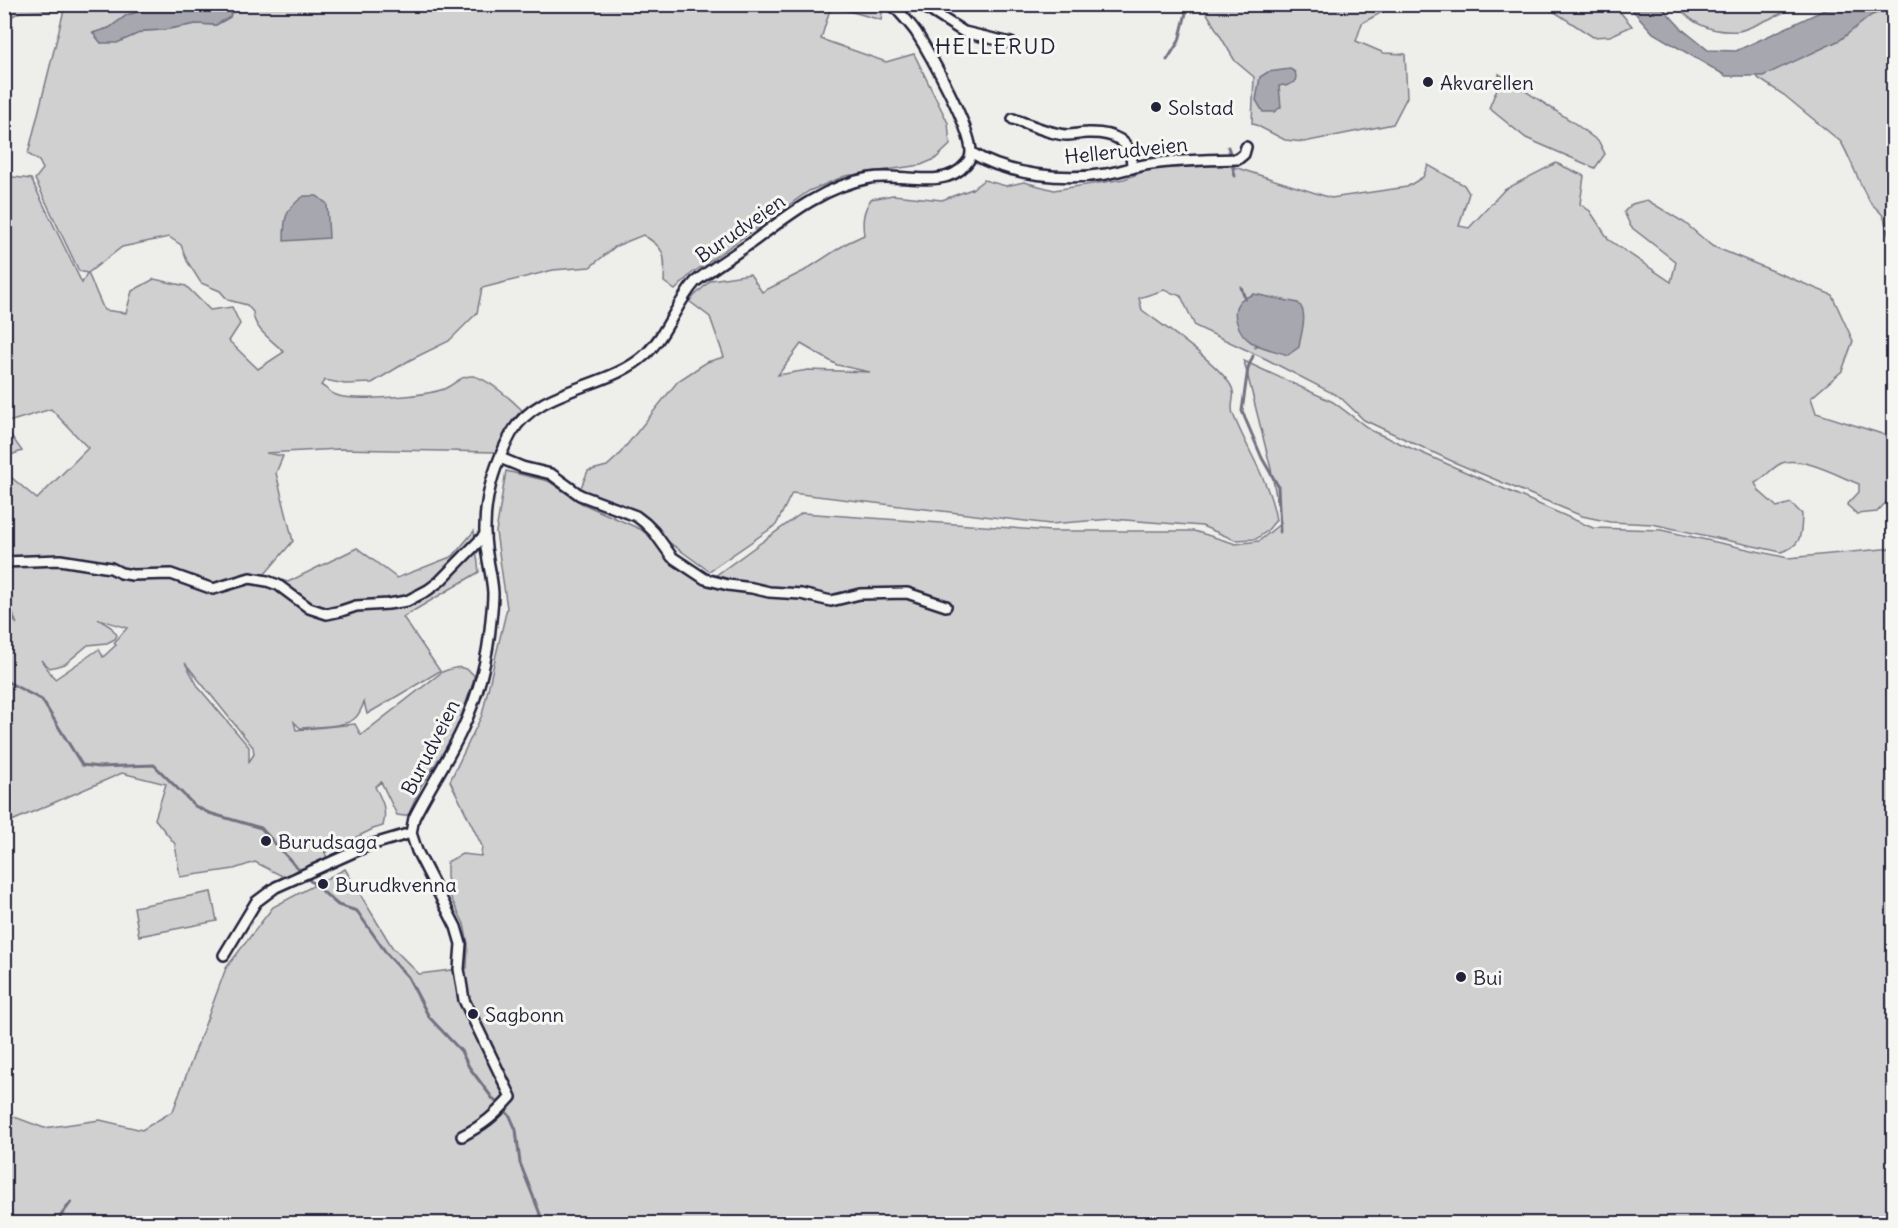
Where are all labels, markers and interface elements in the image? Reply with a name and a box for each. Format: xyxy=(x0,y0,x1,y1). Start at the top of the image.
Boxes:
district label: HELLERUD xyxy=(935,32,1057,60)
place label: Akvarellen xyxy=(1440,70,1534,95)
marker: Akvarellen xyxy=(1421,75,1435,89)
place label: Solstad xyxy=(1168,95,1234,120)
marker: Solstad xyxy=(1149,100,1163,114)
street label: Hellerudveien xyxy=(1063,131,1189,169)
street label: Burudveien xyxy=(690,188,790,268)
street label: Burudveien xyxy=(395,695,465,799)
place label: Burudsaga xyxy=(278,829,377,854)
marker: Burudsaga xyxy=(259,834,273,848)
place label: Burudkvenna xyxy=(335,872,457,897)
marker: Burudkvenna xyxy=(316,877,330,891)
place label: Bui xyxy=(1473,965,1502,990)
marker: Bui xyxy=(1454,970,1468,984)
place label: Sagbonn xyxy=(485,1002,564,1027)
marker: Sagbonn xyxy=(466,1007,480,1021)

